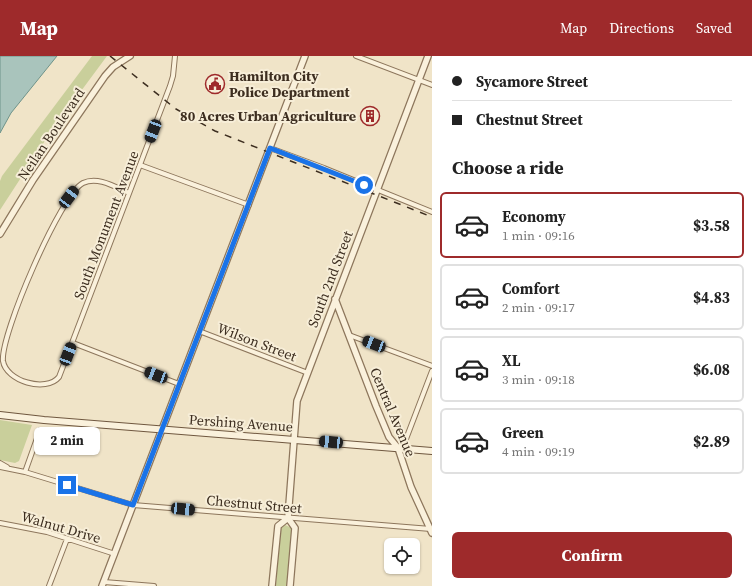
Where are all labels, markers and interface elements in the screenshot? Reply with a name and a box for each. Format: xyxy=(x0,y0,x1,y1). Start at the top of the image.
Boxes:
text: Map xyxy=(20,15,58,41)
text: Map xyxy=(560,18,587,38)
text: Directions xyxy=(609,18,674,38)
text: Saved xyxy=(696,18,732,38)
place label: Hamilton City Police Department xyxy=(229,66,351,102)
text: Sycamore Street xyxy=(476,71,588,92)
public building icon: Hamilton City Police Department xyxy=(204,73,226,95)
street label: Neilan Boulevard xyxy=(13,84,89,184)
building icon: 80 Acres Urban Agriculture xyxy=(359,105,381,127)
place label: 80 Acres Urban Agriculture xyxy=(180,106,356,126)
text: Chestnut Street xyxy=(476,109,583,130)
car xyxy=(143,118,163,144)
street label: South Monument Avenue xyxy=(68,148,144,302)
text: Choose a ride xyxy=(452,155,564,180)
route start xyxy=(355,176,373,194)
car xyxy=(57,184,81,210)
text: Economy xyxy=(502,206,566,227)
icon: car xyxy=(454,207,490,243)
text: $3.58 xyxy=(693,215,730,236)
street label: South 2nd Street xyxy=(302,227,358,330)
text: 1 min · 09:16 xyxy=(502,227,575,244)
text: Comfort xyxy=(502,278,560,299)
icon: car xyxy=(454,279,490,315)
text: $4.83 xyxy=(693,287,730,308)
text: 2 min · 09:17 xyxy=(502,299,575,316)
street label: Wilson Street xyxy=(215,318,300,366)
car xyxy=(361,334,387,354)
car xyxy=(58,341,78,367)
text: XL xyxy=(502,350,521,371)
icon: car xyxy=(454,351,490,387)
text: $6.08 xyxy=(693,359,730,380)
street label: Central Avenue xyxy=(365,364,421,460)
car xyxy=(143,365,169,385)
text: 3 min · 09:18 xyxy=(502,371,575,388)
street label: Pershing Avenue xyxy=(188,409,294,437)
text: Green xyxy=(502,422,544,443)
icon: car xyxy=(454,423,490,459)
callout: 2 min xyxy=(34,427,100,455)
text: $2.89 xyxy=(693,431,730,452)
text: 2 min xyxy=(50,432,84,449)
car xyxy=(319,435,343,449)
text: 4 min · 09:19 xyxy=(502,443,575,460)
route end xyxy=(58,476,76,494)
street label: Chestnut Street xyxy=(206,490,303,518)
car xyxy=(171,502,195,516)
street label: Walnut Drive xyxy=(19,506,103,548)
button: Confirm xyxy=(452,532,732,578)
map controls xyxy=(384,538,420,574)
button: locate xyxy=(384,538,420,574)

